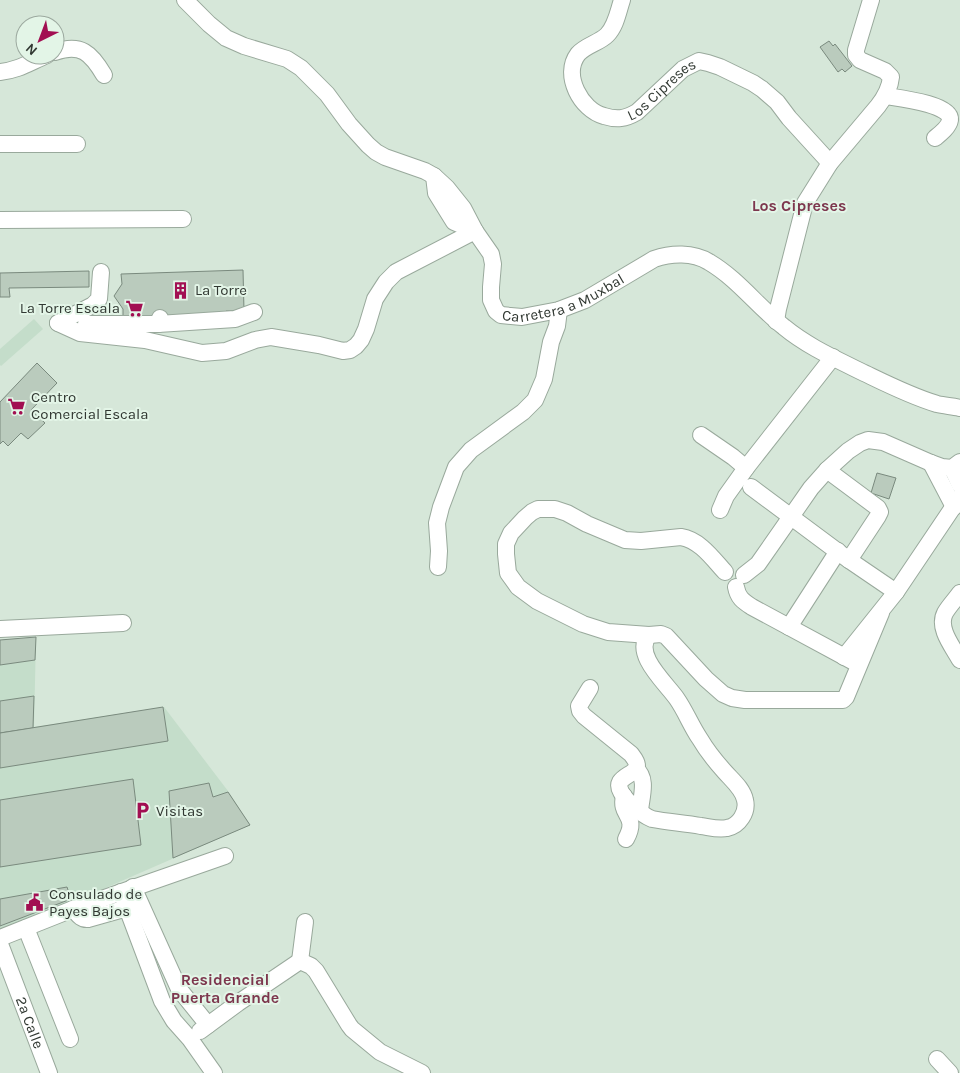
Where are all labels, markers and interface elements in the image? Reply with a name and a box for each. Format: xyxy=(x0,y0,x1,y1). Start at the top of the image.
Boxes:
north arrow xyxy=(15,15,65,65)
text: N xyxy=(22,40,41,59)
street label: Los Cipreses xyxy=(624,55,699,125)
district label: Los Cipreses xyxy=(752,196,846,215)
street label: Carretera a Muxbal xyxy=(501,270,627,326)
building icon: La Torre xyxy=(171,280,191,300)
place label: La Torre xyxy=(195,281,247,299)
supermarket icon: La Torre Escala xyxy=(124,298,144,318)
place label: La Torre Escala xyxy=(20,299,120,317)
place label: Centro Comercial Escala xyxy=(31,388,149,423)
supermarket icon: Centro Comercial Escala xyxy=(7,396,27,416)
parking icon: Visitas xyxy=(132,801,152,821)
place label: Visitas xyxy=(156,802,203,820)
place label: Consulado de Payes Bajos xyxy=(49,885,142,920)
public building icon: Consulado de Payes Bajos xyxy=(25,893,45,913)
district label: Residencial Puerta Grande xyxy=(171,970,279,1007)
street label: 2a Calle xyxy=(12,994,48,1051)

